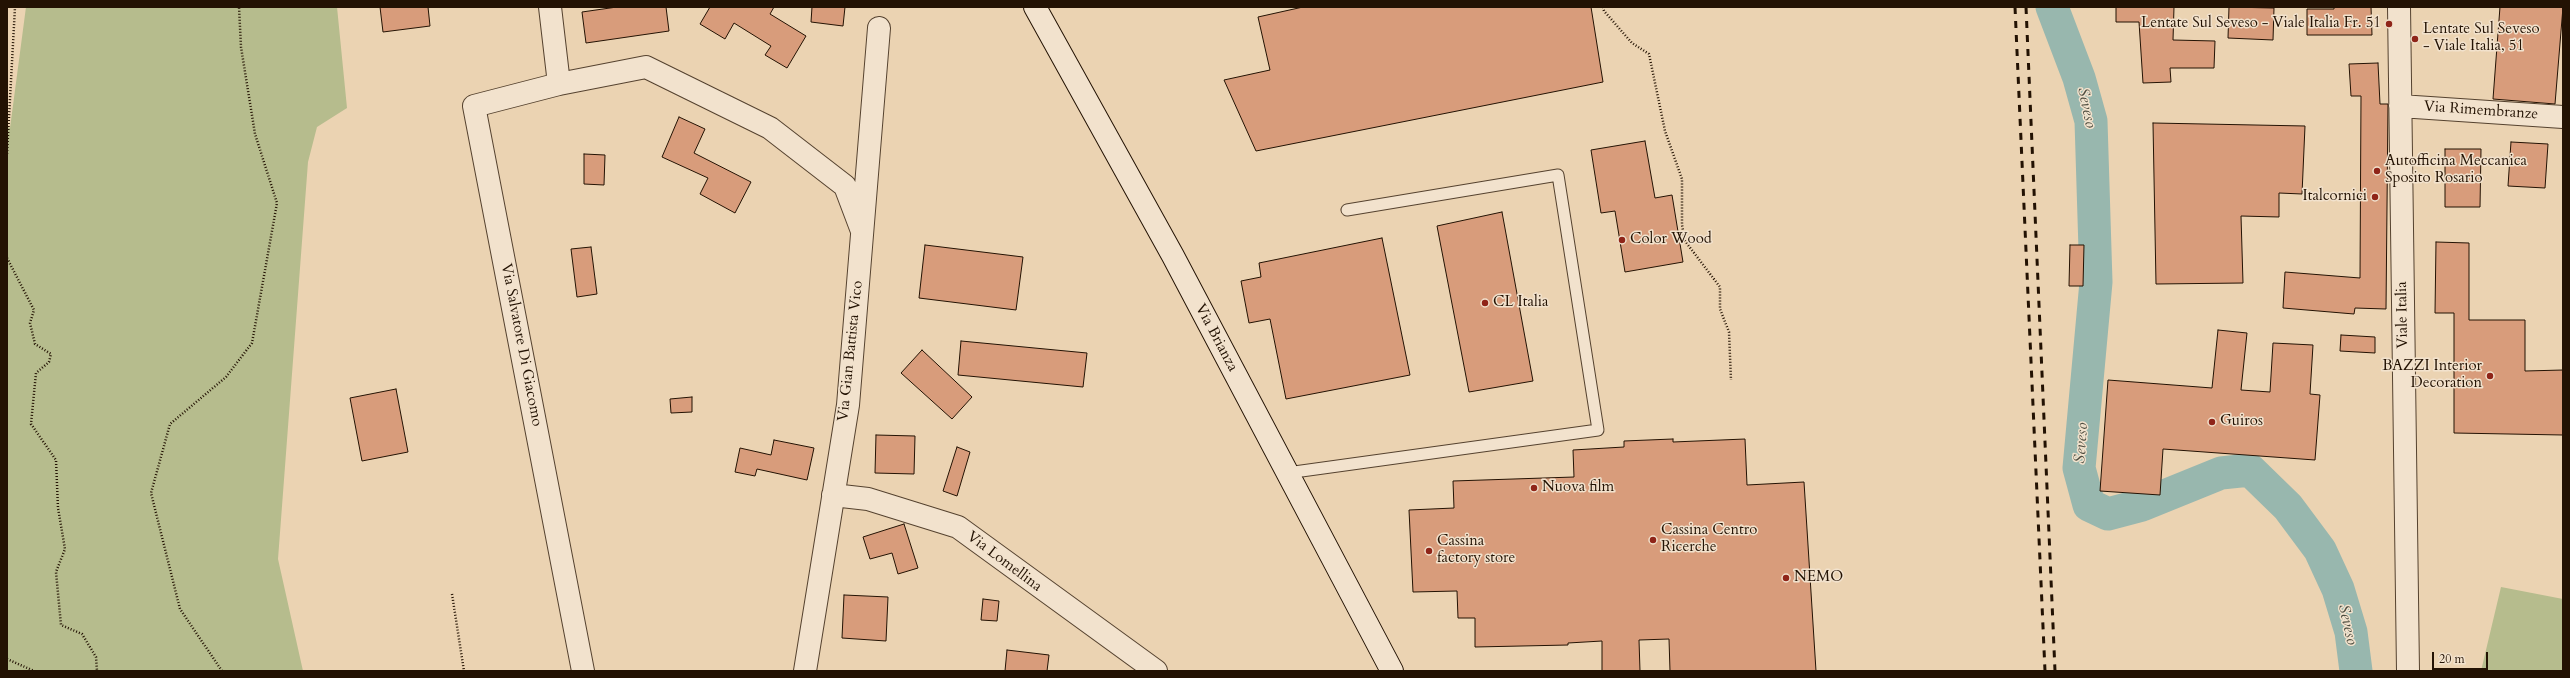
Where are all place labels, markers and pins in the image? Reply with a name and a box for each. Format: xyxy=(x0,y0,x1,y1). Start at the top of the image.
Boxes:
place label: Lentate Sul Seveso - Viale Italia Fr. 51 xyxy=(2141,15,2381,33)
marker: Lentate Sul Seveso - Viale Italia Fr. 51 xyxy=(2384,19,2394,29)
place label: Lentate Sul Seveso - Viale Italia, 51 xyxy=(2423,21,2540,56)
marker: Lentate Sul Seveso - Viale Italia, 51 xyxy=(2410,34,2420,44)
place label: Autofficina Meccanica Sposito Rosario xyxy=(2385,153,2527,188)
marker: Autofficina Meccanica Sposito Rosario xyxy=(2372,166,2382,176)
place label: Italcornici xyxy=(2303,188,2367,206)
marker: Italcornici xyxy=(2370,192,2380,202)
place label: Color Wood xyxy=(1630,231,1712,249)
marker: Color Wood xyxy=(1617,235,1627,245)
place label: CL Italia xyxy=(1493,294,1548,312)
marker: CL Italia xyxy=(1480,298,1490,308)
place label: BAZZI Interior Decoration xyxy=(2382,358,2482,393)
marker: BAZZI Interior Decoration xyxy=(2485,371,2495,381)
place label: Guiros xyxy=(2220,413,2263,431)
marker: Guiros xyxy=(2207,417,2217,427)
place label: Nuova film xyxy=(1542,479,1614,497)
marker: Nuova film xyxy=(1529,483,1539,493)
place label: Cassina Centro Ricerche xyxy=(1661,522,1757,557)
place label: Cassina factory store xyxy=(1437,533,1515,568)
marker: Cassina Centro Ricerche xyxy=(1648,535,1658,545)
marker: Cassina factory store xyxy=(1424,546,1434,556)
place label: NEMO xyxy=(1794,569,1843,587)
marker: NEMO xyxy=(1781,573,1791,583)

